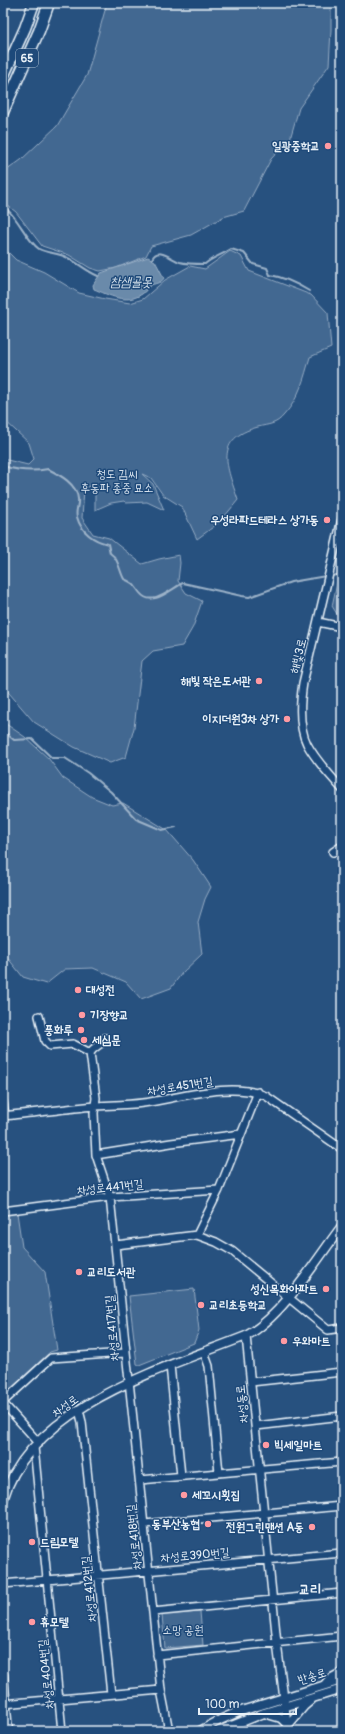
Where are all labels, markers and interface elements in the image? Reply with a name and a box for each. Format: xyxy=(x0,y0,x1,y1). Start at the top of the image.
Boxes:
road number: 65 xyxy=(16,49,38,67)
place label: 일광중학교 xyxy=(272,139,320,154)
marker: 일광중학교 xyxy=(323,141,333,151)
water label: 참샘골못 xyxy=(110,274,152,290)
park label: 청도 김씨 후동파 종중 묘소 xyxy=(81,467,153,496)
place label: 우성라파드테라스 상가동 xyxy=(210,513,319,528)
marker: 우성라파드테라스 상가동 xyxy=(322,515,332,525)
street label: 해빛3로 xyxy=(287,637,310,675)
place label: 해빛 작은도서관 xyxy=(181,674,251,689)
marker: 해빛 작은도서관 xyxy=(254,676,264,686)
place label: 이지더원3차 상가 xyxy=(202,712,279,727)
marker: 이지더원3차 상가 xyxy=(282,714,292,724)
place label: 대성전 xyxy=(85,983,115,998)
marker: 대성전 xyxy=(73,985,83,995)
place label: 기장향교 xyxy=(90,1008,129,1023)
marker: 기장향교 xyxy=(77,1010,87,1020)
place label: 풍화루 xyxy=(44,1023,73,1038)
marker: 풍화루 xyxy=(76,1025,86,1035)
place label: 세심문 xyxy=(91,1033,121,1048)
marker: 세심문 xyxy=(79,1035,89,1045)
street label: 차성로451번길 xyxy=(146,1074,214,1099)
street label: 차성로441번길 xyxy=(76,1177,144,1198)
place label: 교리도서관 xyxy=(87,1265,136,1280)
marker: 교리도서관 xyxy=(74,1267,84,1277)
place label: 성신목화아파트 xyxy=(249,1282,318,1297)
marker: 성신목화아파트 xyxy=(321,1284,331,1294)
street label: 차성로417번길 xyxy=(102,1294,123,1362)
place label: 교리초등학교 xyxy=(209,1298,267,1313)
marker: 교리초등학교 xyxy=(196,1300,206,1310)
place label: 우와마트 xyxy=(292,1334,331,1349)
marker: 우와마트 xyxy=(279,1336,289,1346)
street label: 차성동로 xyxy=(233,1384,252,1424)
street label: 차성로 xyxy=(49,1392,81,1421)
place label: 빅세일마트 xyxy=(274,1438,323,1453)
marker: 빅세일마트 xyxy=(261,1440,271,1450)
place label: 세꼬시횟집 xyxy=(191,1488,240,1503)
marker: 세꼬시횟집 xyxy=(179,1490,189,1500)
street label: 차성로418번길 xyxy=(124,1503,145,1571)
place label: 동부산농협 xyxy=(152,1517,200,1532)
marker: 동부산농협 xyxy=(203,1519,213,1529)
place label: 전원그린맨션 A동 xyxy=(226,1520,304,1535)
marker: 전원그린맨션 A동 xyxy=(307,1522,317,1532)
place label: 드림모텔 xyxy=(40,1535,79,1550)
marker: 드림모텔 xyxy=(27,1537,37,1547)
street label: 차성로390번길 xyxy=(160,1545,231,1566)
street label: 차성로412번길 xyxy=(79,1555,100,1623)
district label: 교리 xyxy=(299,1581,321,1598)
place label: 휴모텔 xyxy=(40,1615,69,1630)
marker: 휴모텔 xyxy=(27,1617,37,1627)
park label: 소망 공원 xyxy=(162,1623,204,1638)
street label: 차성로404번길 xyxy=(35,1638,58,1710)
street label: 반송로 xyxy=(296,1665,328,1688)
scale bar xyxy=(199,1690,296,1716)
text: 100 m xyxy=(205,1697,240,1712)

